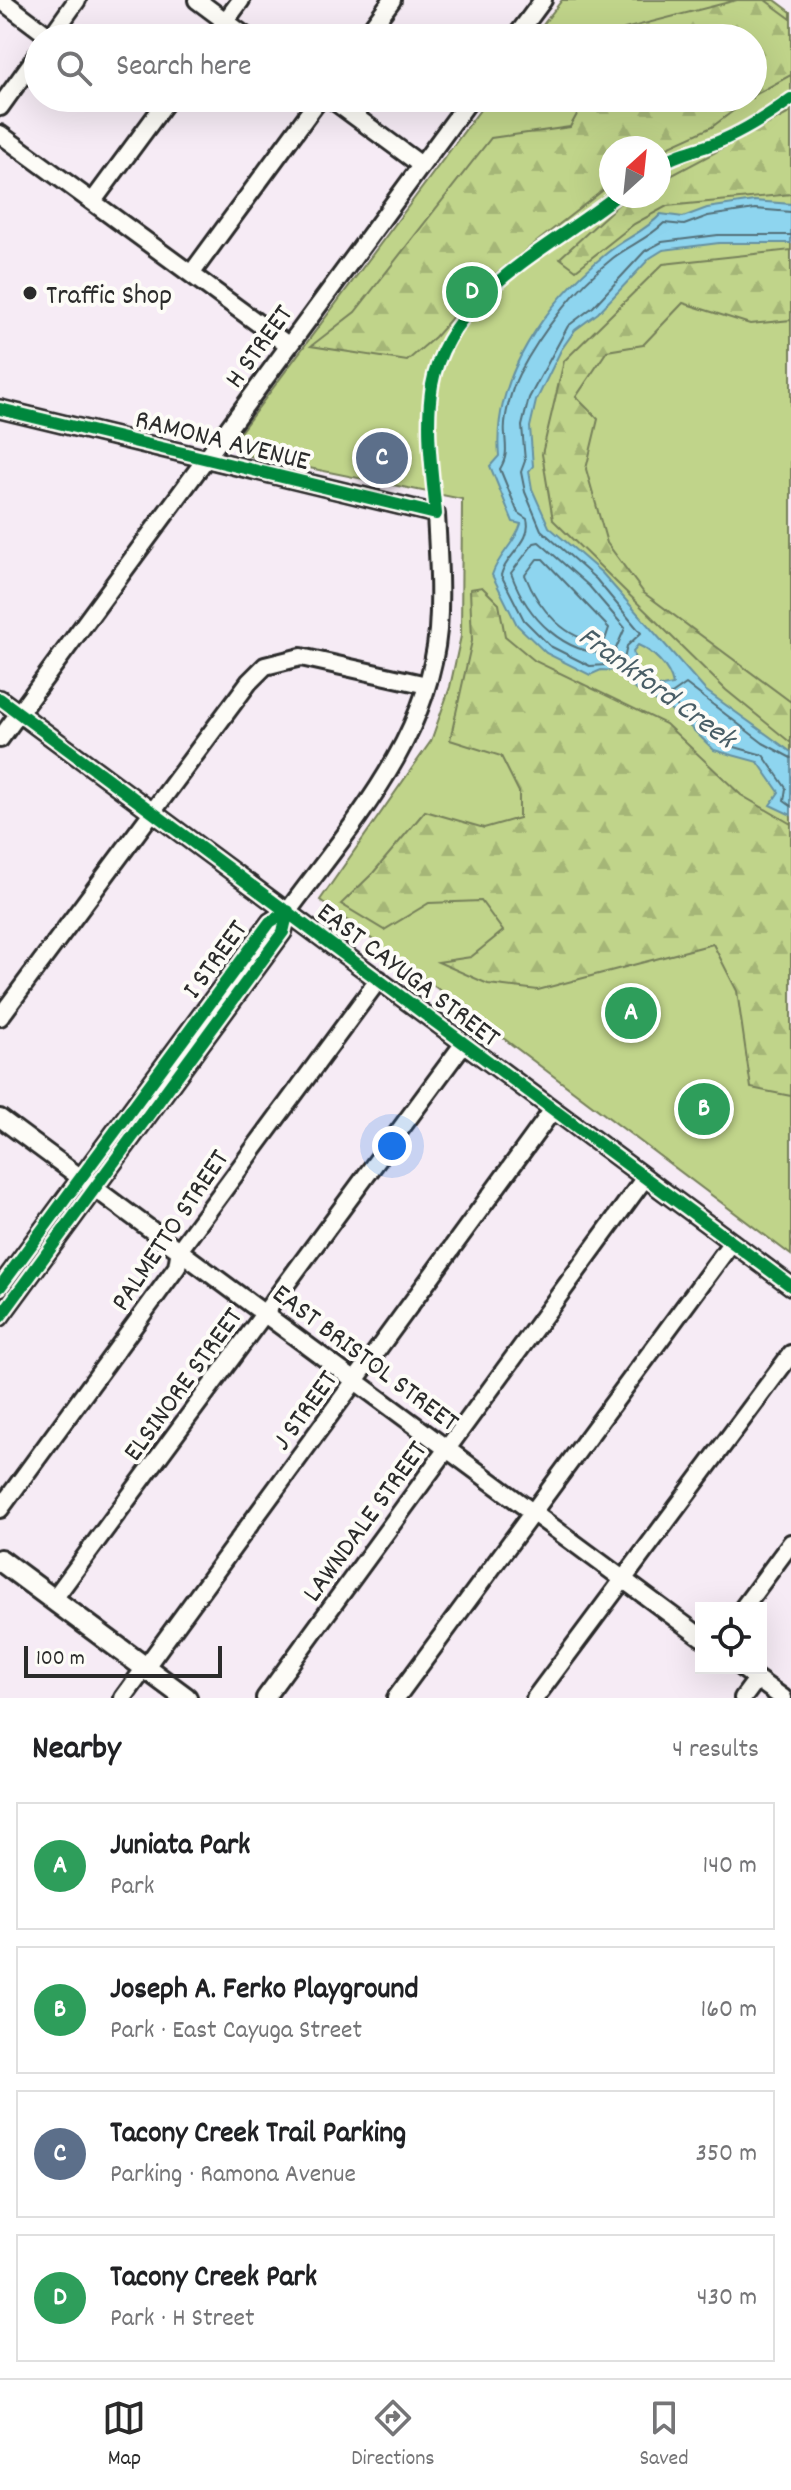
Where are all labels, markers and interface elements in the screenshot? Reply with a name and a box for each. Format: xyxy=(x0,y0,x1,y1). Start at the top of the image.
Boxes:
search box xyxy=(24,24,767,112)
icon: search xyxy=(52,46,96,90)
text: Search here xyxy=(116,47,252,90)
north arrow xyxy=(599,136,671,208)
pin: D xyxy=(446,262,498,322)
place label: Traffic Shop xyxy=(46,278,172,318)
marker: Traffic Shop xyxy=(21,284,39,302)
street label: H STREET xyxy=(217,298,305,398)
street label: RAMONA AVENUE xyxy=(130,402,313,484)
pin: C xyxy=(356,428,408,488)
water label: Frankford Creek xyxy=(568,618,745,763)
street label: EAST CAYUGA STREET xyxy=(307,895,507,1059)
street label: I STREET xyxy=(175,913,259,1009)
pin: A xyxy=(605,983,657,1043)
pin: B xyxy=(678,1079,730,1139)
your location xyxy=(372,1126,412,1166)
street label: PALMETTO STREET xyxy=(103,1143,241,1321)
street label: EAST BRISTOL STREET xyxy=(262,1276,466,1444)
street label: ELSINORE STREET xyxy=(115,1301,255,1471)
street label: J STREET xyxy=(264,1364,350,1460)
street label: LAWNDALE STREET xyxy=(295,1434,439,1612)
map controls xyxy=(695,1602,767,1674)
button: locate xyxy=(695,1602,767,1674)
scale bar xyxy=(24,1642,222,1678)
text: 100 m xyxy=(36,1644,85,1675)
text: Nearby xyxy=(32,1726,121,1775)
text: 4 results xyxy=(672,1732,759,1769)
text: Juniata Park xyxy=(110,1826,250,1869)
text: A xyxy=(53,1848,67,1885)
text: 140 m xyxy=(703,1848,757,1885)
text: Park xyxy=(110,1869,154,1906)
text: Joseph A. Ferko Playground xyxy=(110,1970,418,2013)
text: B xyxy=(54,1992,66,2029)
text: 160 m xyxy=(701,1992,757,2029)
text: Park · East Cayuga Street xyxy=(110,2013,362,2050)
text: Tacony Creek Trail Parking xyxy=(110,2114,406,2157)
text: C xyxy=(54,2136,66,2173)
text: 350 m xyxy=(695,2136,757,2173)
text: Parking · Ramona Avenue xyxy=(110,2157,356,2194)
text: Tacony Creek Park xyxy=(110,2258,317,2301)
text: D xyxy=(53,2280,67,2317)
text: 430 m xyxy=(697,2280,757,2317)
text: Park · H Street xyxy=(110,2301,255,2338)
tab: Map xyxy=(102,2396,146,2475)
tab: Directions xyxy=(351,2396,435,2475)
tab: Saved xyxy=(639,2396,689,2475)

